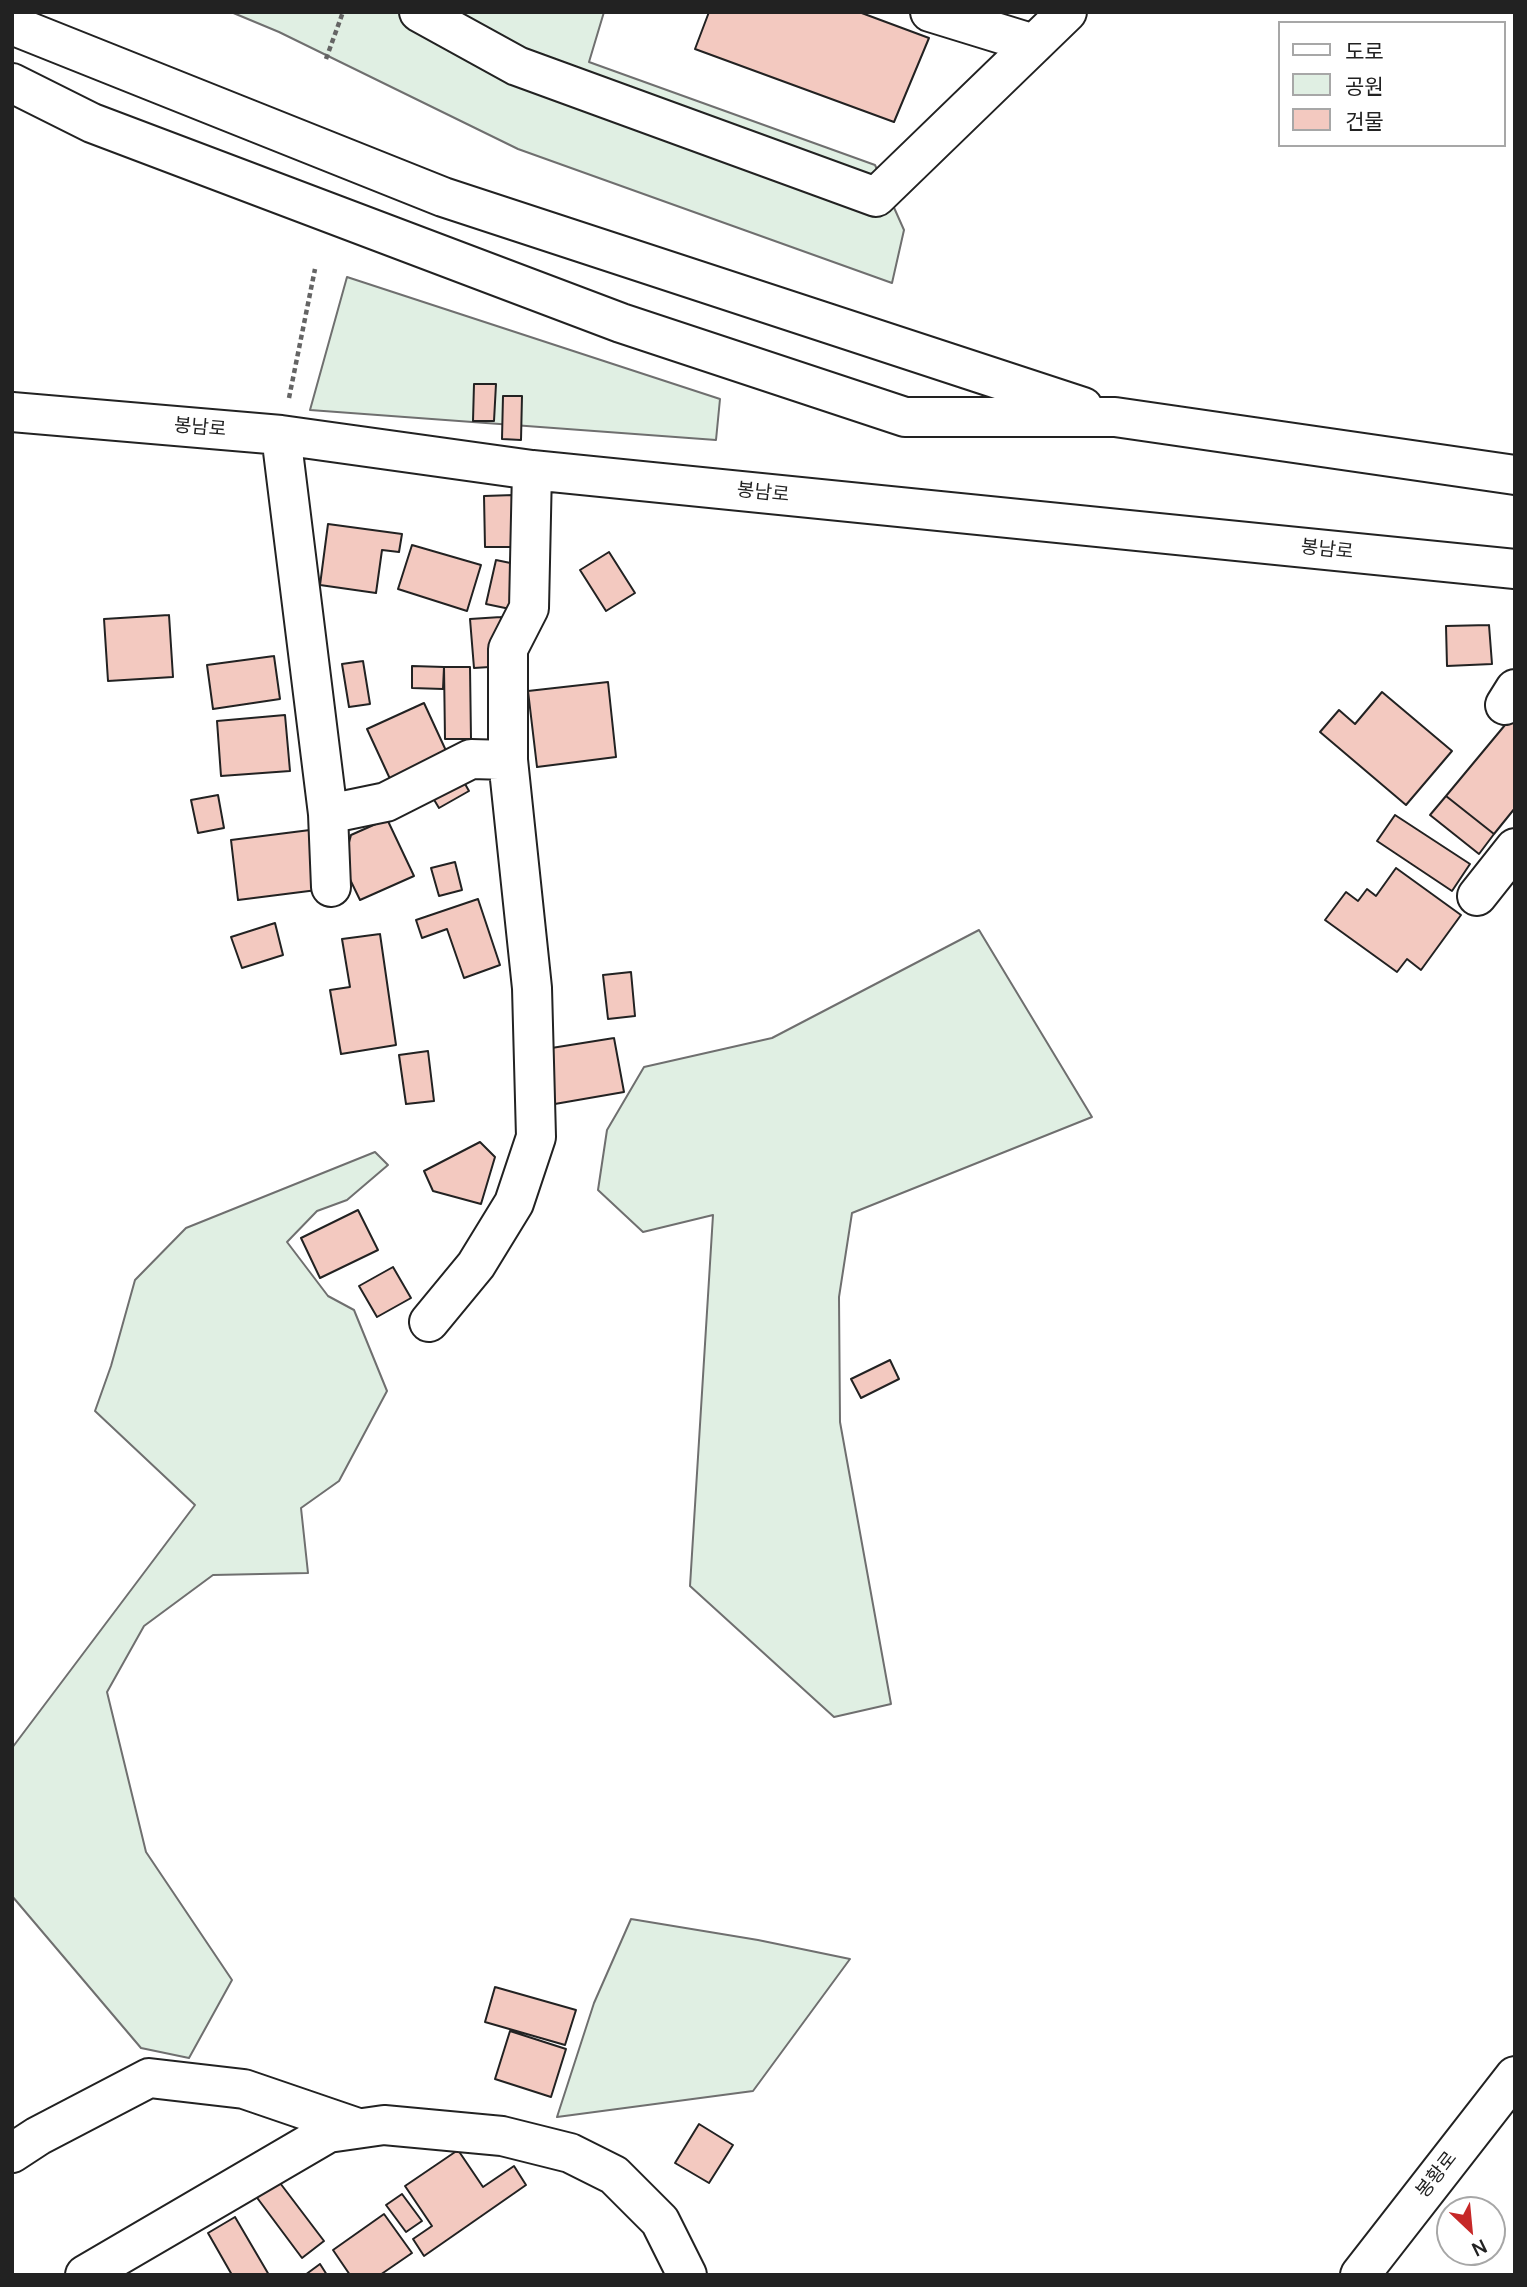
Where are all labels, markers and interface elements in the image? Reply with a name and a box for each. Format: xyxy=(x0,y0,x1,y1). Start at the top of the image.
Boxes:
legend xyxy=(1278,21,1506,147)
text: 도로 xyxy=(1345,37,1384,65)
text: 공원 xyxy=(1345,72,1384,100)
text: 건물 xyxy=(1345,107,1384,135)
street label: 봉남로 xyxy=(173,414,227,442)
street label: 봉남로 xyxy=(736,479,790,507)
street label: 봉남로 xyxy=(1300,536,1354,564)
street label: 봉황로 xyxy=(1412,2147,1462,2203)
north arrow xyxy=(1436,2196,1506,2266)
text: N xyxy=(1467,2233,1491,2263)

